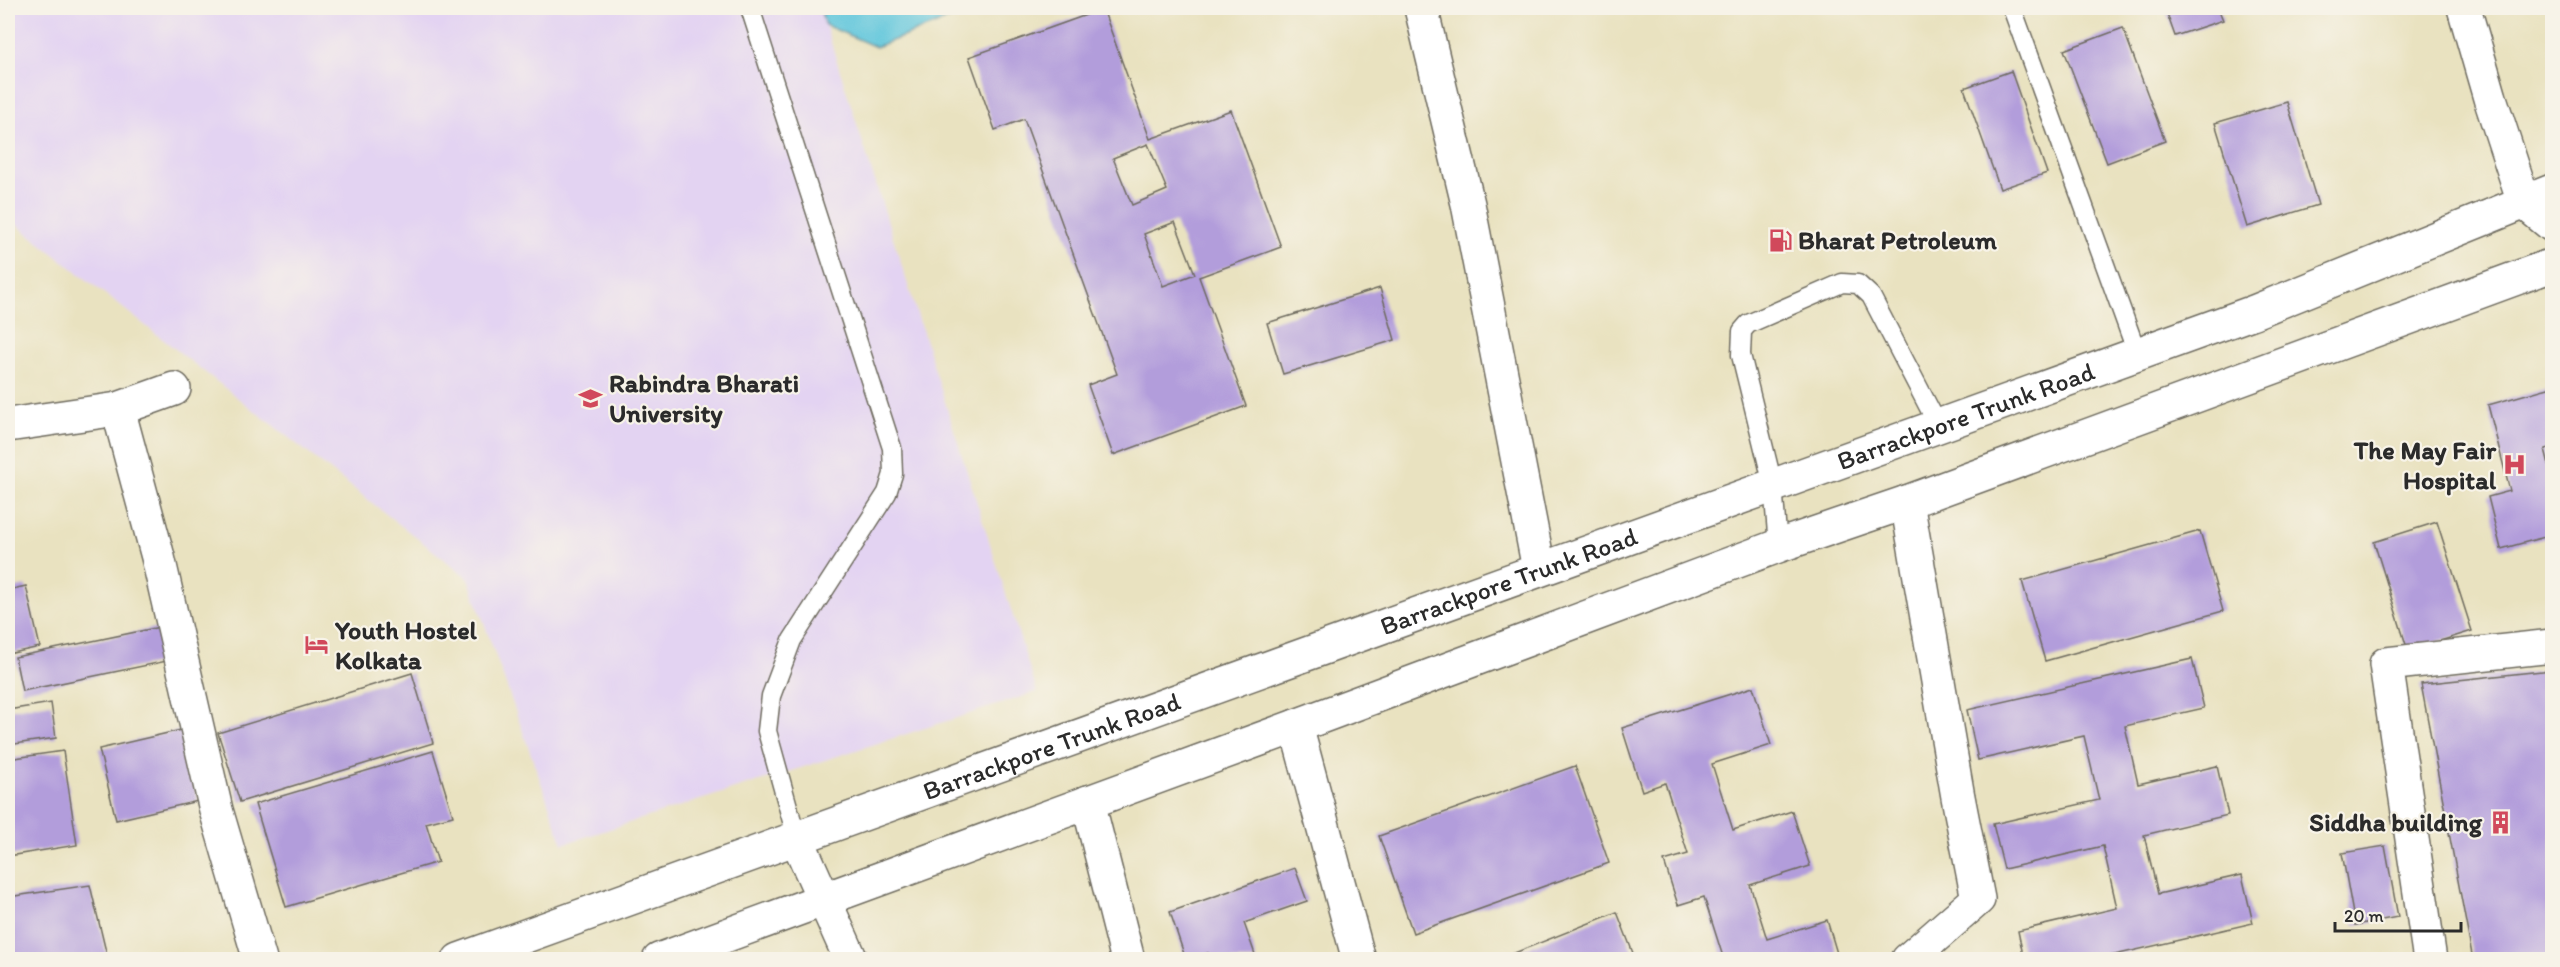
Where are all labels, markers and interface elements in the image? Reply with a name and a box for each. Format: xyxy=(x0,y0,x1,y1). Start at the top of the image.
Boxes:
place label: Bharat Petroleum xyxy=(1798,224,1997,256)
fuel station icon: Bharat Petroleum xyxy=(1767,227,1793,253)
street label: Barrackpore Trunk Road xyxy=(1833,355,2099,477)
place label: Rabindra Bharati University xyxy=(609,367,799,429)
school or university icon: Rabindra Bharati University xyxy=(578,385,604,411)
place label: The May Fair Hospital xyxy=(2353,434,2497,496)
hospital icon: The May Fair Hospital xyxy=(2501,452,2527,478)
street label: Barrackpore Trunk Road xyxy=(1376,520,1642,642)
place label: Youth Hostel Kolkata xyxy=(334,614,478,676)
hotel icon: Youth Hostel Kolkata xyxy=(304,632,330,658)
street label: Barrackpore Trunk Road xyxy=(919,685,1185,807)
place label: Siddha building xyxy=(2309,806,2483,838)
building icon: Siddha building xyxy=(2487,809,2513,835)
scale bar xyxy=(2335,895,2461,933)
text: 20 m xyxy=(2344,905,2384,927)

